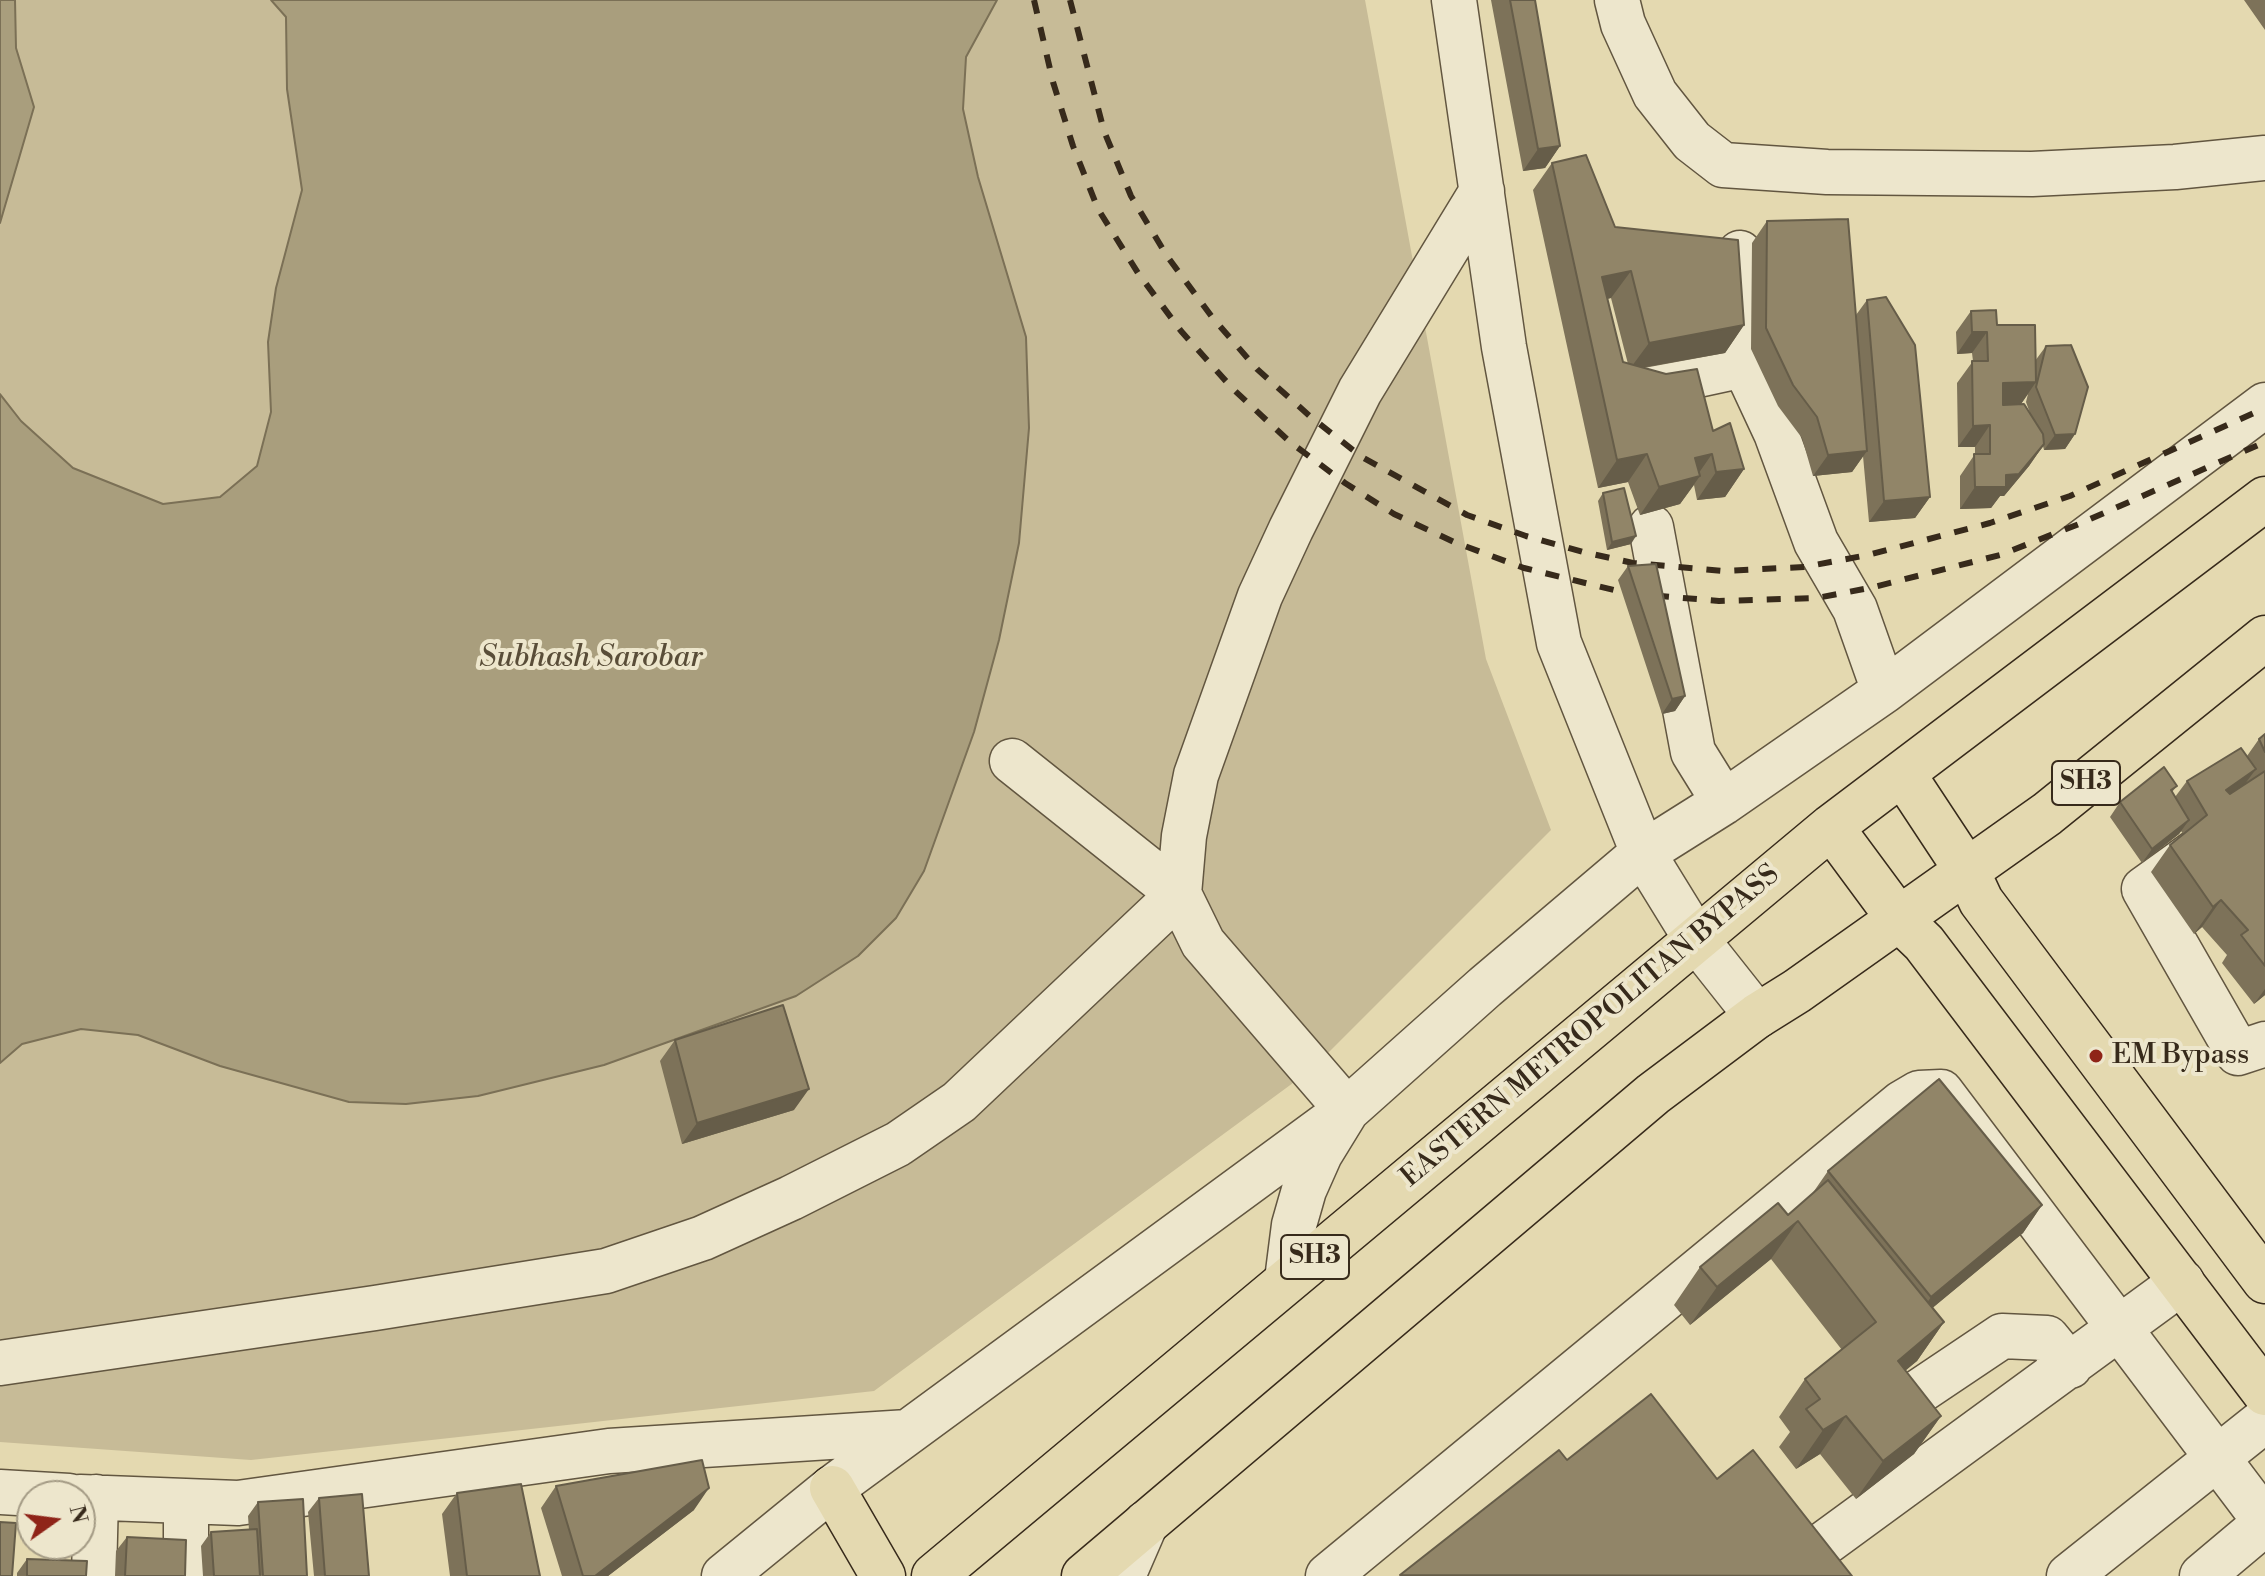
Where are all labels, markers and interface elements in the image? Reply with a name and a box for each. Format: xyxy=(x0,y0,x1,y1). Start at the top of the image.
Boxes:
water label: Subhash Sarobar xyxy=(479,641,703,677)
road number: SH3 xyxy=(2052,761,2120,805)
street label: EASTERN METROPOLITAN BYPASS xyxy=(1395,859,1787,1195)
place label: EM Bypass xyxy=(2112,1039,2249,1073)
marker: EM Bypass xyxy=(2087,1047,2105,1065)
road number: SH3 xyxy=(1281,1235,1349,1279)
north arrow xyxy=(16,1480,96,1560)
text: N xyxy=(63,1503,93,1526)

